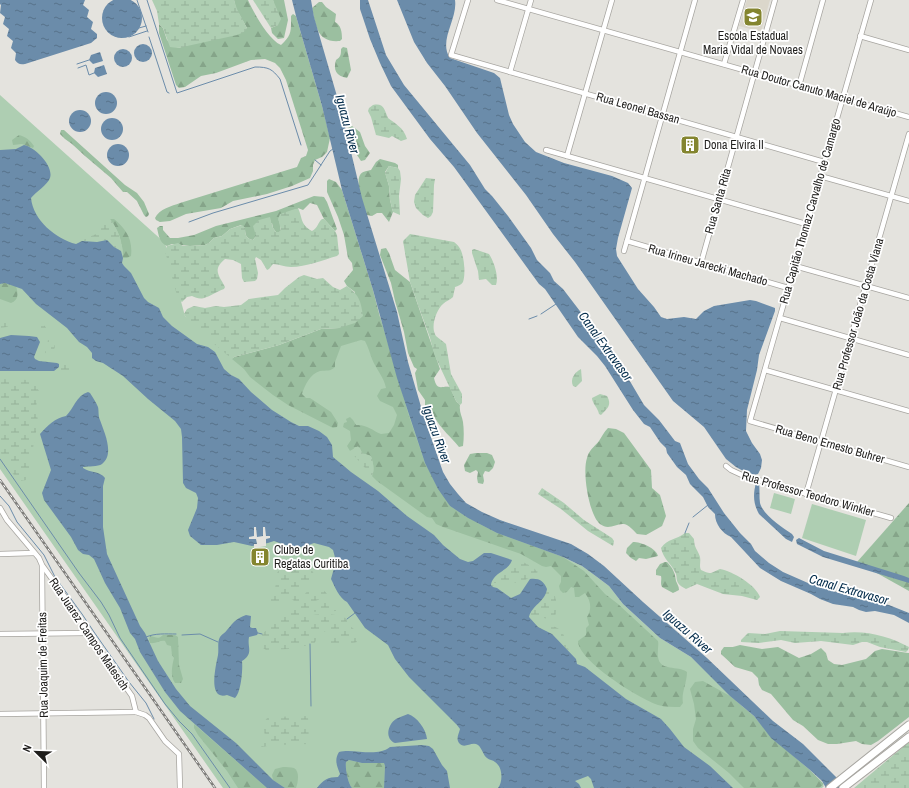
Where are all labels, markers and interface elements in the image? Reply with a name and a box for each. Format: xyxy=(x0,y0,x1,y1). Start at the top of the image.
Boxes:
school or university icon: Escola Estadual Maria Vidal de Novaes xyxy=(742,6,764,28)
place label: Escola Estadual Maria Vidal de Novaes xyxy=(703,28,803,58)
street label: Rua Doutor Canuto Maciel de Araújo xyxy=(739,61,899,121)
street label: Rua Leonel Bassan xyxy=(595,88,681,128)
water label: Iguazu River xyxy=(331,93,364,156)
street label: Rua Capitão Thomaz Carvalho de Camargo xyxy=(776,116,844,306)
building icon: Dona Elvira II xyxy=(679,134,701,156)
place label: Dona Elvira II xyxy=(704,137,764,153)
street label: Rua Santa Rita xyxy=(701,166,735,236)
street label: Rua Professor João da Costa Viana xyxy=(829,236,888,392)
street label: Rua Irineu Jarecki Machado xyxy=(646,240,770,290)
water label: Canal Extravasor xyxy=(575,308,637,385)
water label: Iguazu River xyxy=(418,403,455,466)
street label: Rua Beno Ernesto Buhrer xyxy=(774,421,887,467)
street label: Rua Professor Teodoro Winkler xyxy=(740,467,877,521)
place label: Clube de Regatas Curitiba xyxy=(274,542,349,572)
building icon: Clube de Regatas Curitiba xyxy=(249,546,271,568)
water label: Canal Extravasor xyxy=(807,570,891,609)
street label: Rua Juarez Campos Matesich xyxy=(45,575,133,693)
water label: Iguazu River xyxy=(659,605,716,658)
street label: Rua Joaquim de Freitas xyxy=(34,612,52,718)
north arrow xyxy=(16,732,56,772)
text: N xyxy=(19,742,35,754)

